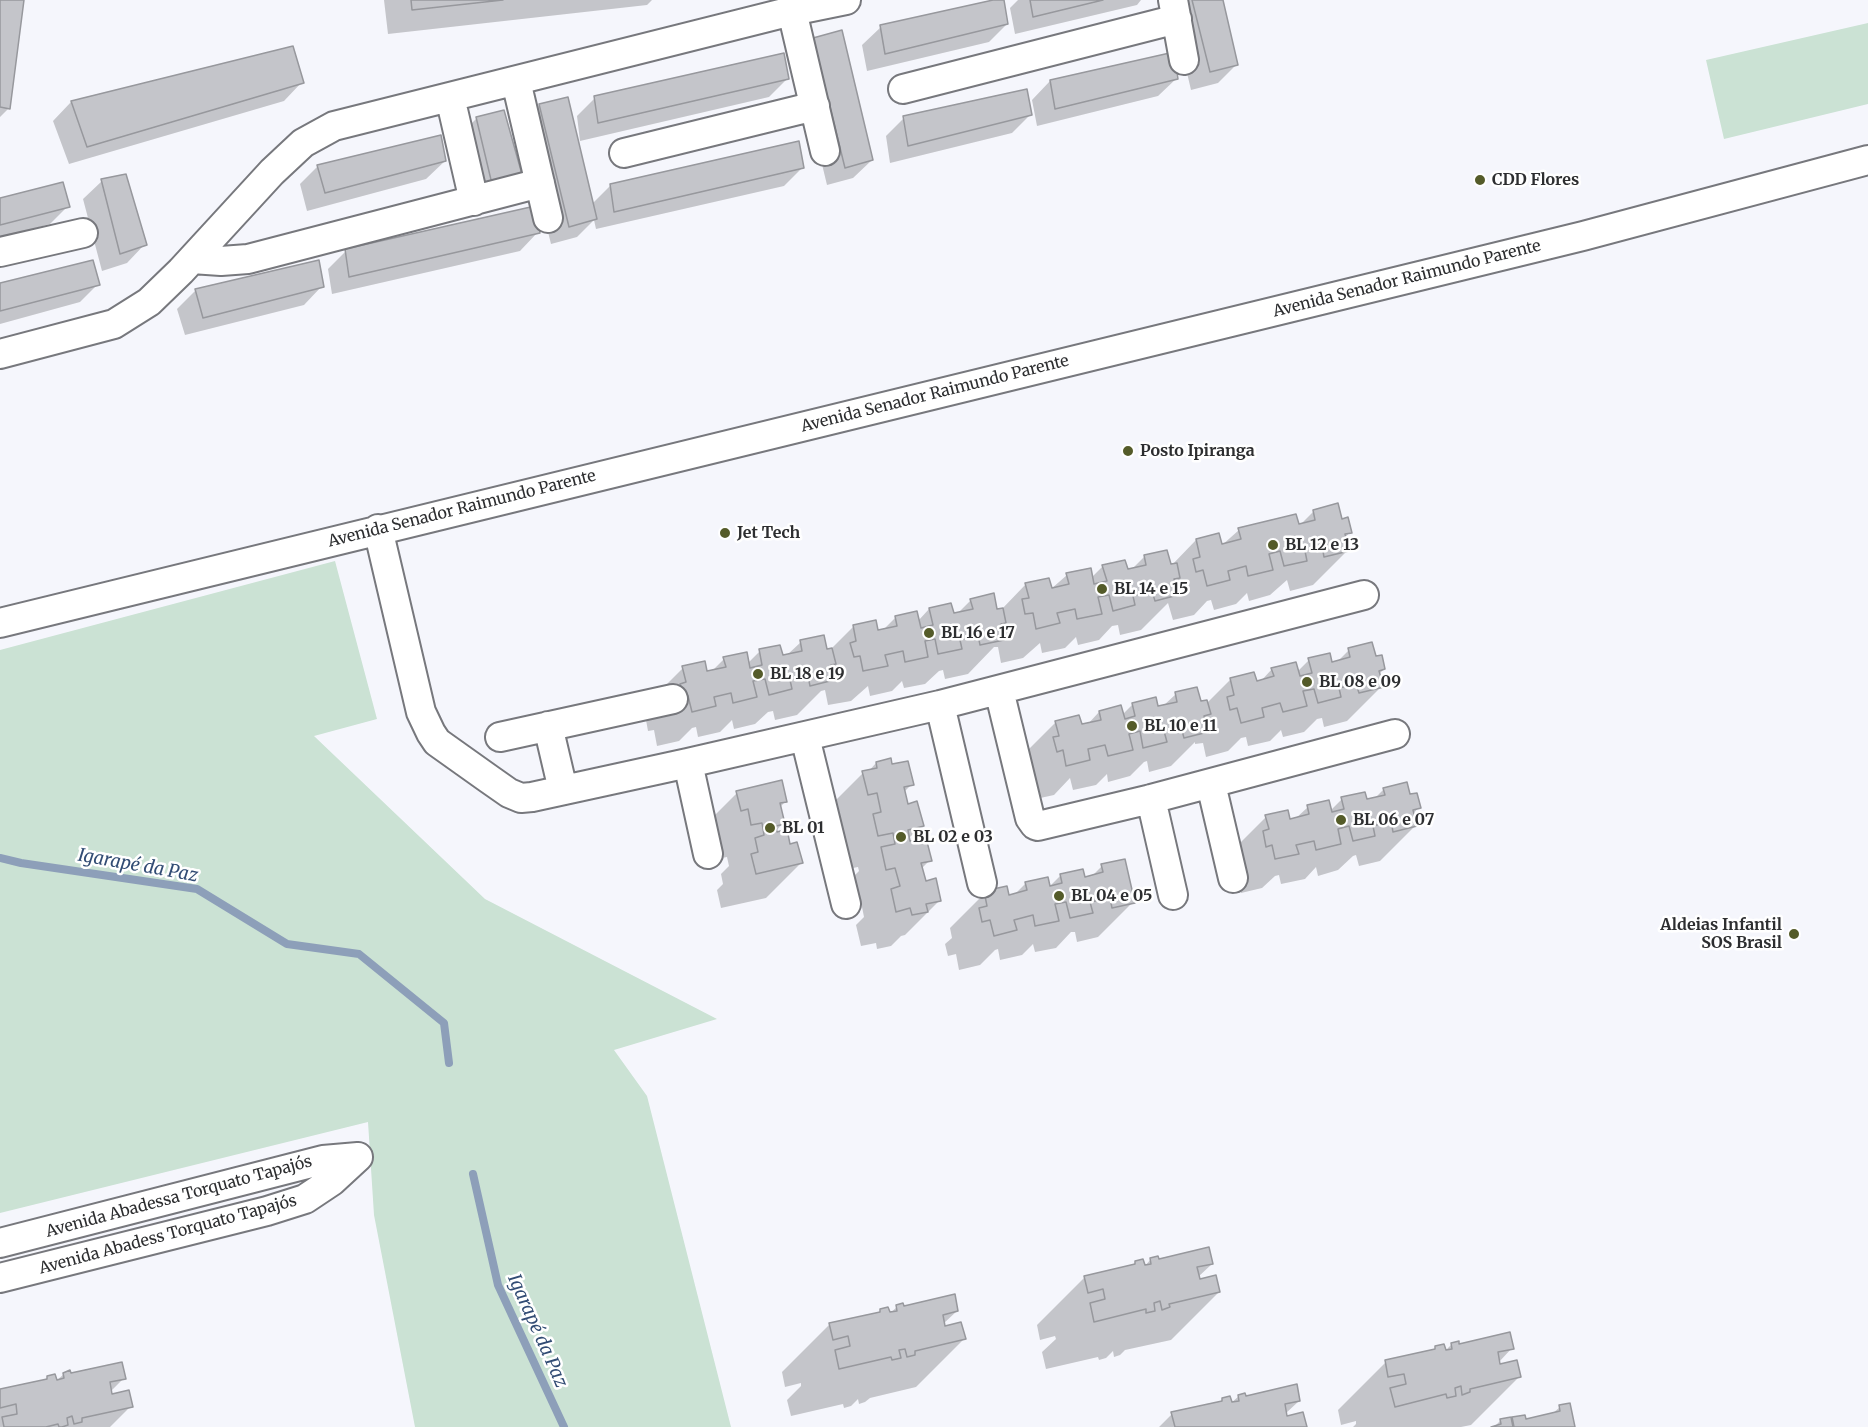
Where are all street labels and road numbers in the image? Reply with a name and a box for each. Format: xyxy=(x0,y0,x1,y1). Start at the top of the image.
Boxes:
street label: Avenida Senador Raimundo Parente xyxy=(1271,236,1543,322)
street label: Avenida Senador Raimundo Parente xyxy=(799,351,1071,437)
street label: Avenida Senador Raimundo Parente xyxy=(326,466,598,552)
street label: Avenida Abadessa Torquato Tapajós xyxy=(44,1152,314,1242)
street label: Avenida Abadess Torquato Tapajós xyxy=(37,1191,299,1279)

